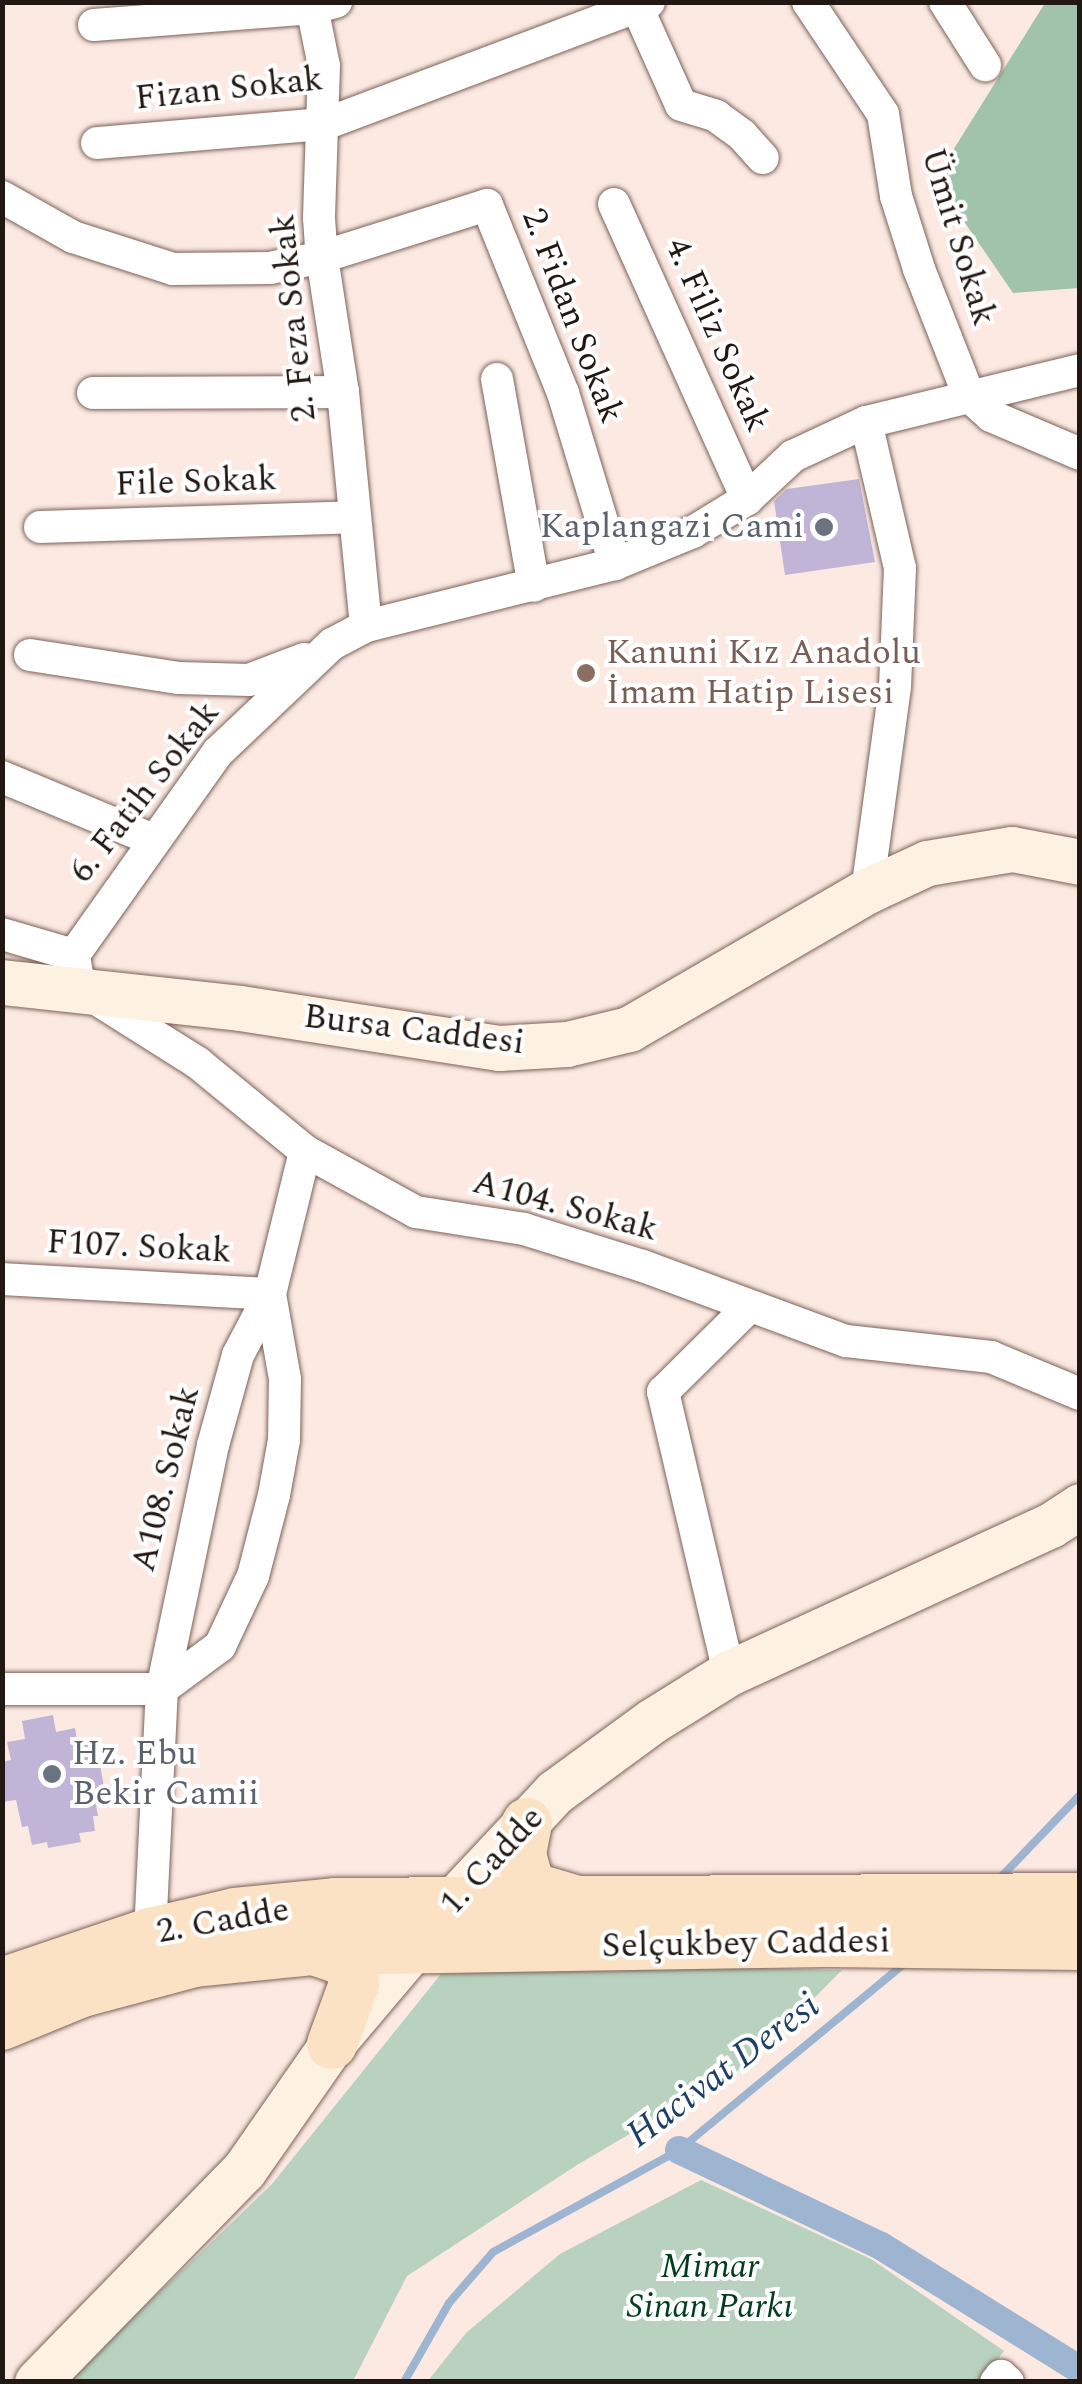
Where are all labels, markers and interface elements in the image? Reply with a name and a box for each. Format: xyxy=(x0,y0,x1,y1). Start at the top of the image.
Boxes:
street label: Fizan Sokak xyxy=(133,58,325,120)
street label: Ümit Sokak xyxy=(911,143,1005,331)
street label: 2. Fidan Sokak xyxy=(512,203,632,429)
street label: 2. Feza Sokak xyxy=(262,212,326,424)
street label: 4. Filiz Sokak xyxy=(656,232,778,438)
street label: File Sokak xyxy=(114,458,278,506)
place label: Kaplangazi Cami xyxy=(539,506,804,548)
marker: Kaplangazi Cami xyxy=(813,516,835,538)
place label: Kanuni Kız Anadolu İmam Hatip Lisesi xyxy=(606,632,921,714)
marker: Kanuni Kız Anadolu İmam Hatip Lisesi xyxy=(575,662,597,684)
street label: 6. Fatih Sokak xyxy=(61,693,229,891)
street label: Bursa Caddesi xyxy=(301,996,527,1064)
street label: A104. Sokak xyxy=(468,1161,662,1251)
street label: F107. Sokak xyxy=(45,1221,233,1273)
street label: A108. Sokak xyxy=(123,1382,209,1576)
place label: Hz. Ebu Bekir Camii xyxy=(72,1733,259,1815)
marker: Hz. Ebu Bekir Camii xyxy=(41,1763,63,1785)
street label: 1. Cadde xyxy=(431,1798,553,1924)
street label: 2. Cadde xyxy=(154,1889,292,1953)
street label: Selçukbey Caddesi xyxy=(601,1920,891,1968)
water label: Hacivat Deresi xyxy=(619,1984,829,2158)
park label: Mimar Sinan Parkı xyxy=(627,2246,793,2328)

